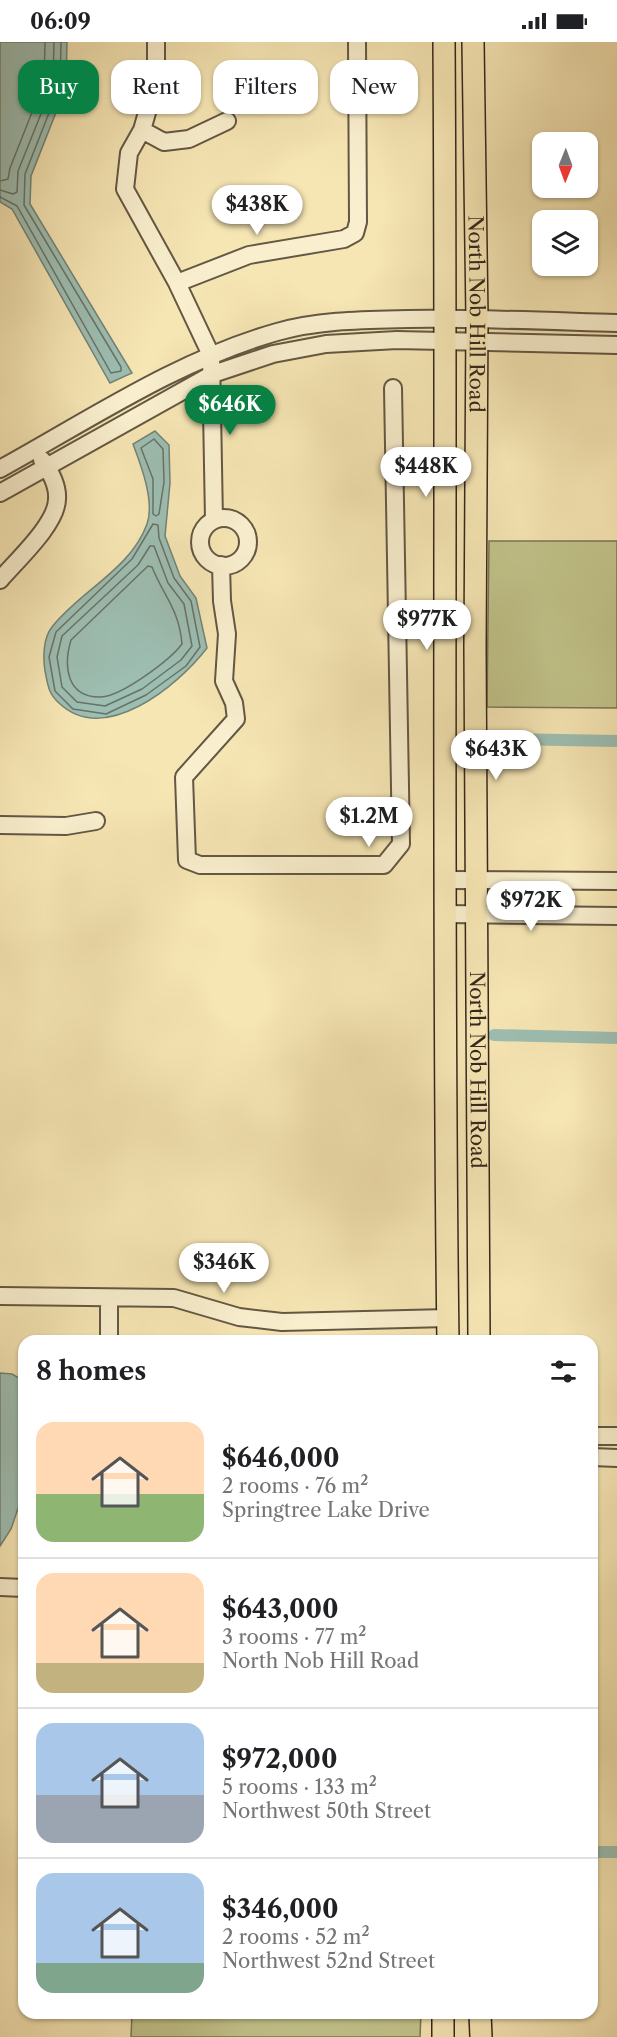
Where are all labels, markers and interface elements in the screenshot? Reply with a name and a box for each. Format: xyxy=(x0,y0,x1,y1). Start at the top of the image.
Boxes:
text: 06:09 xyxy=(30,8,91,35)
chip: Buy xyxy=(18,60,99,114)
chip: Rent xyxy=(111,60,201,114)
chip: Filters xyxy=(213,60,318,114)
chip: New xyxy=(330,60,418,114)
north arrow xyxy=(532,132,598,198)
map controls xyxy=(532,132,598,276)
pin: $438K xyxy=(215,185,299,236)
text: $438K xyxy=(226,192,288,216)
button: layers xyxy=(532,210,598,276)
street label: North Nob Hill Road xyxy=(464,215,489,413)
pin: $646K xyxy=(188,385,272,436)
text: $646K xyxy=(199,392,261,416)
pin: $448K xyxy=(384,447,468,498)
text: $448K xyxy=(394,454,458,478)
pin: $977K xyxy=(385,600,469,651)
text: $977K xyxy=(397,607,457,631)
pin: $643K xyxy=(454,730,538,781)
text: $643K xyxy=(465,737,527,761)
pin: $1.2M xyxy=(327,797,411,848)
text: $1.2M xyxy=(340,804,398,828)
pin: $972K xyxy=(489,881,573,932)
text: $972K xyxy=(500,888,562,912)
street label: North Nob Hill Road xyxy=(465,971,490,1169)
pin: $346K xyxy=(182,1243,266,1294)
text: $346K xyxy=(193,1250,255,1274)
text: 8 homes xyxy=(36,1355,146,1387)
icon: filters xyxy=(547,1355,580,1388)
text: $646,000 xyxy=(222,1442,340,1474)
icon: home xyxy=(84,1446,156,1518)
text: 2 rooms · 76 m² xyxy=(222,1474,368,1498)
text: Springtree Lake Drive xyxy=(222,1498,430,1522)
text: $643,000 xyxy=(222,1593,339,1625)
icon: home xyxy=(84,1597,156,1669)
text: 3 rooms · 77 m² xyxy=(222,1625,366,1649)
text: North Nob Hill Road xyxy=(222,1649,419,1673)
text: $972,000 xyxy=(222,1743,337,1775)
icon: home xyxy=(84,1747,156,1819)
text: 5 rooms · 133 m² xyxy=(222,1775,377,1799)
text: Northwest 50th Street xyxy=(222,1799,431,1823)
text: $346,000 xyxy=(222,1893,339,1925)
icon: home xyxy=(84,1897,156,1969)
text: 2 rooms · 52 m² xyxy=(222,1925,370,1949)
text: Northwest 52nd Street xyxy=(222,1949,435,1973)

